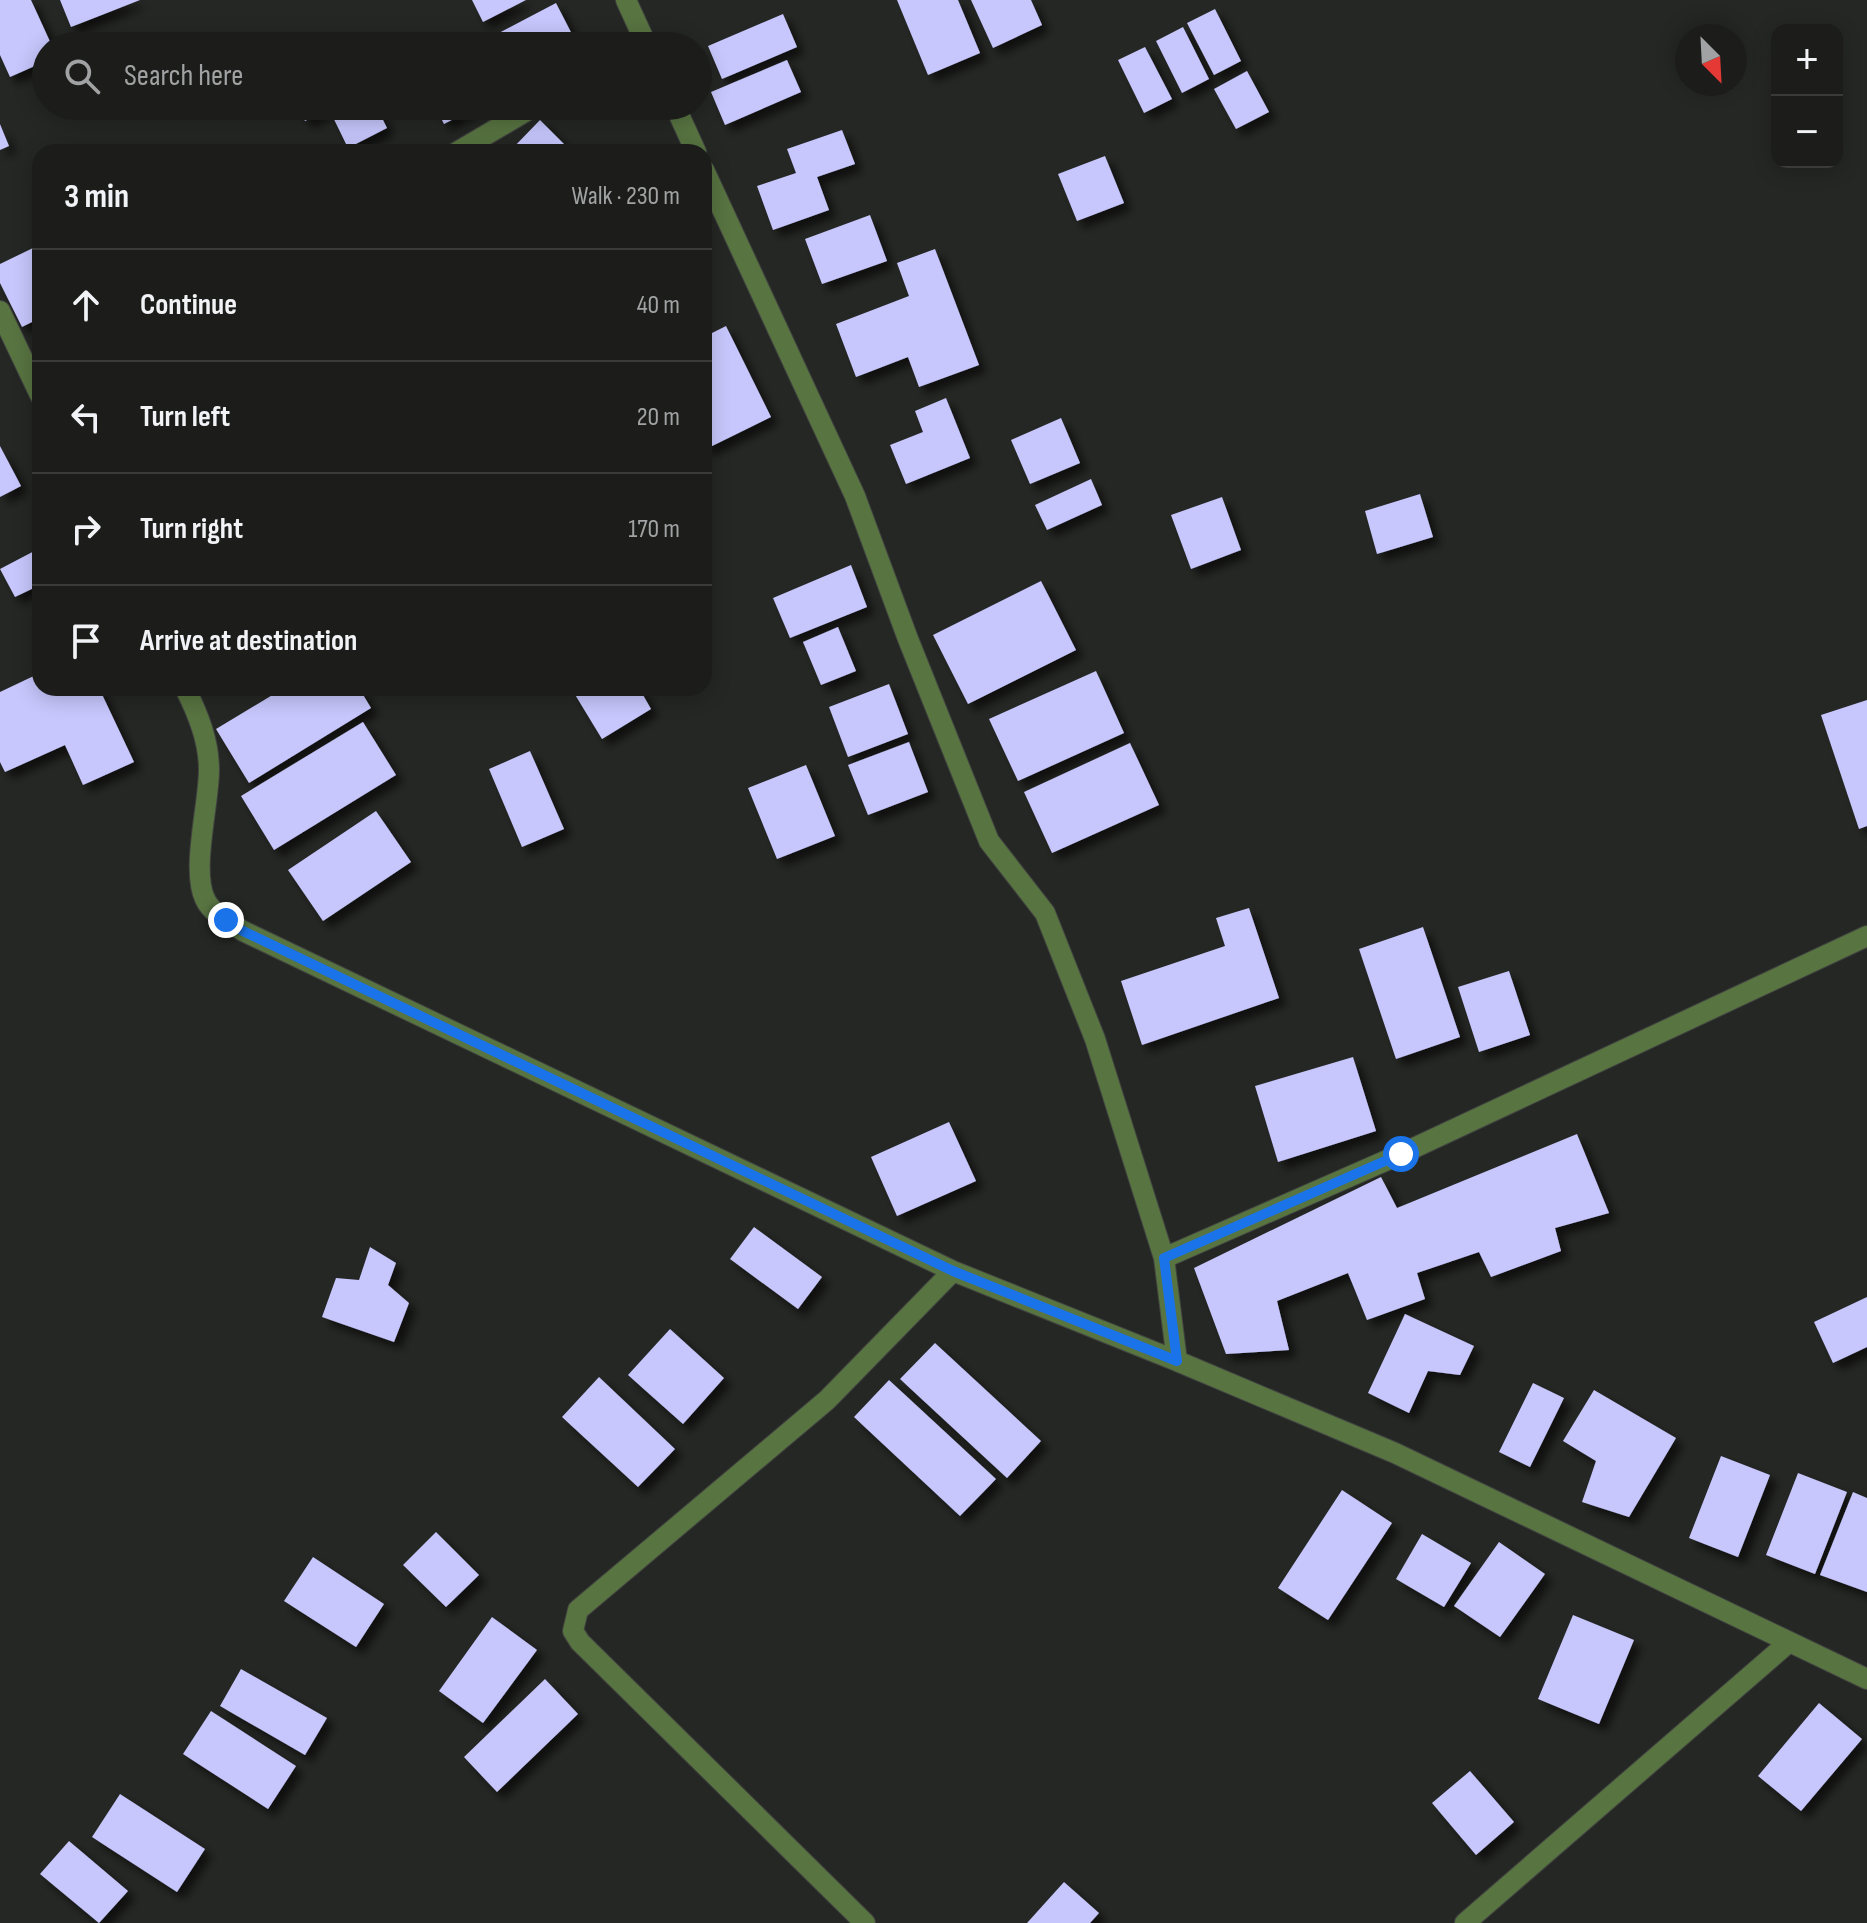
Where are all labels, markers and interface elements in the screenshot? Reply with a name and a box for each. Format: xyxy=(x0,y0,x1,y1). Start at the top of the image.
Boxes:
north arrow xyxy=(1675,24,1747,96)
map controls xyxy=(1771,24,1843,168)
button: + xyxy=(1771,24,1843,96)
search box xyxy=(32,32,712,120)
icon: search xyxy=(60,54,104,98)
text: Search here xyxy=(124,58,243,94)
button: − xyxy=(1771,96,1843,168)
text: 3 min xyxy=(64,176,129,217)
text: Walk · 230 m xyxy=(571,181,680,212)
icon: ahead xyxy=(64,283,108,327)
text: Continue xyxy=(140,287,237,323)
text: 40 m xyxy=(637,290,680,321)
icon: left xyxy=(64,395,108,439)
text: Turn left xyxy=(140,399,230,435)
text: 20 m xyxy=(637,402,680,433)
icon: right xyxy=(64,507,108,551)
text: Turn right xyxy=(140,511,243,547)
text: 170 m xyxy=(628,514,680,545)
icon: arrive xyxy=(64,619,108,663)
text: Arrive at destination xyxy=(140,623,357,659)
route end xyxy=(208,902,244,938)
route start xyxy=(1383,1136,1419,1172)

